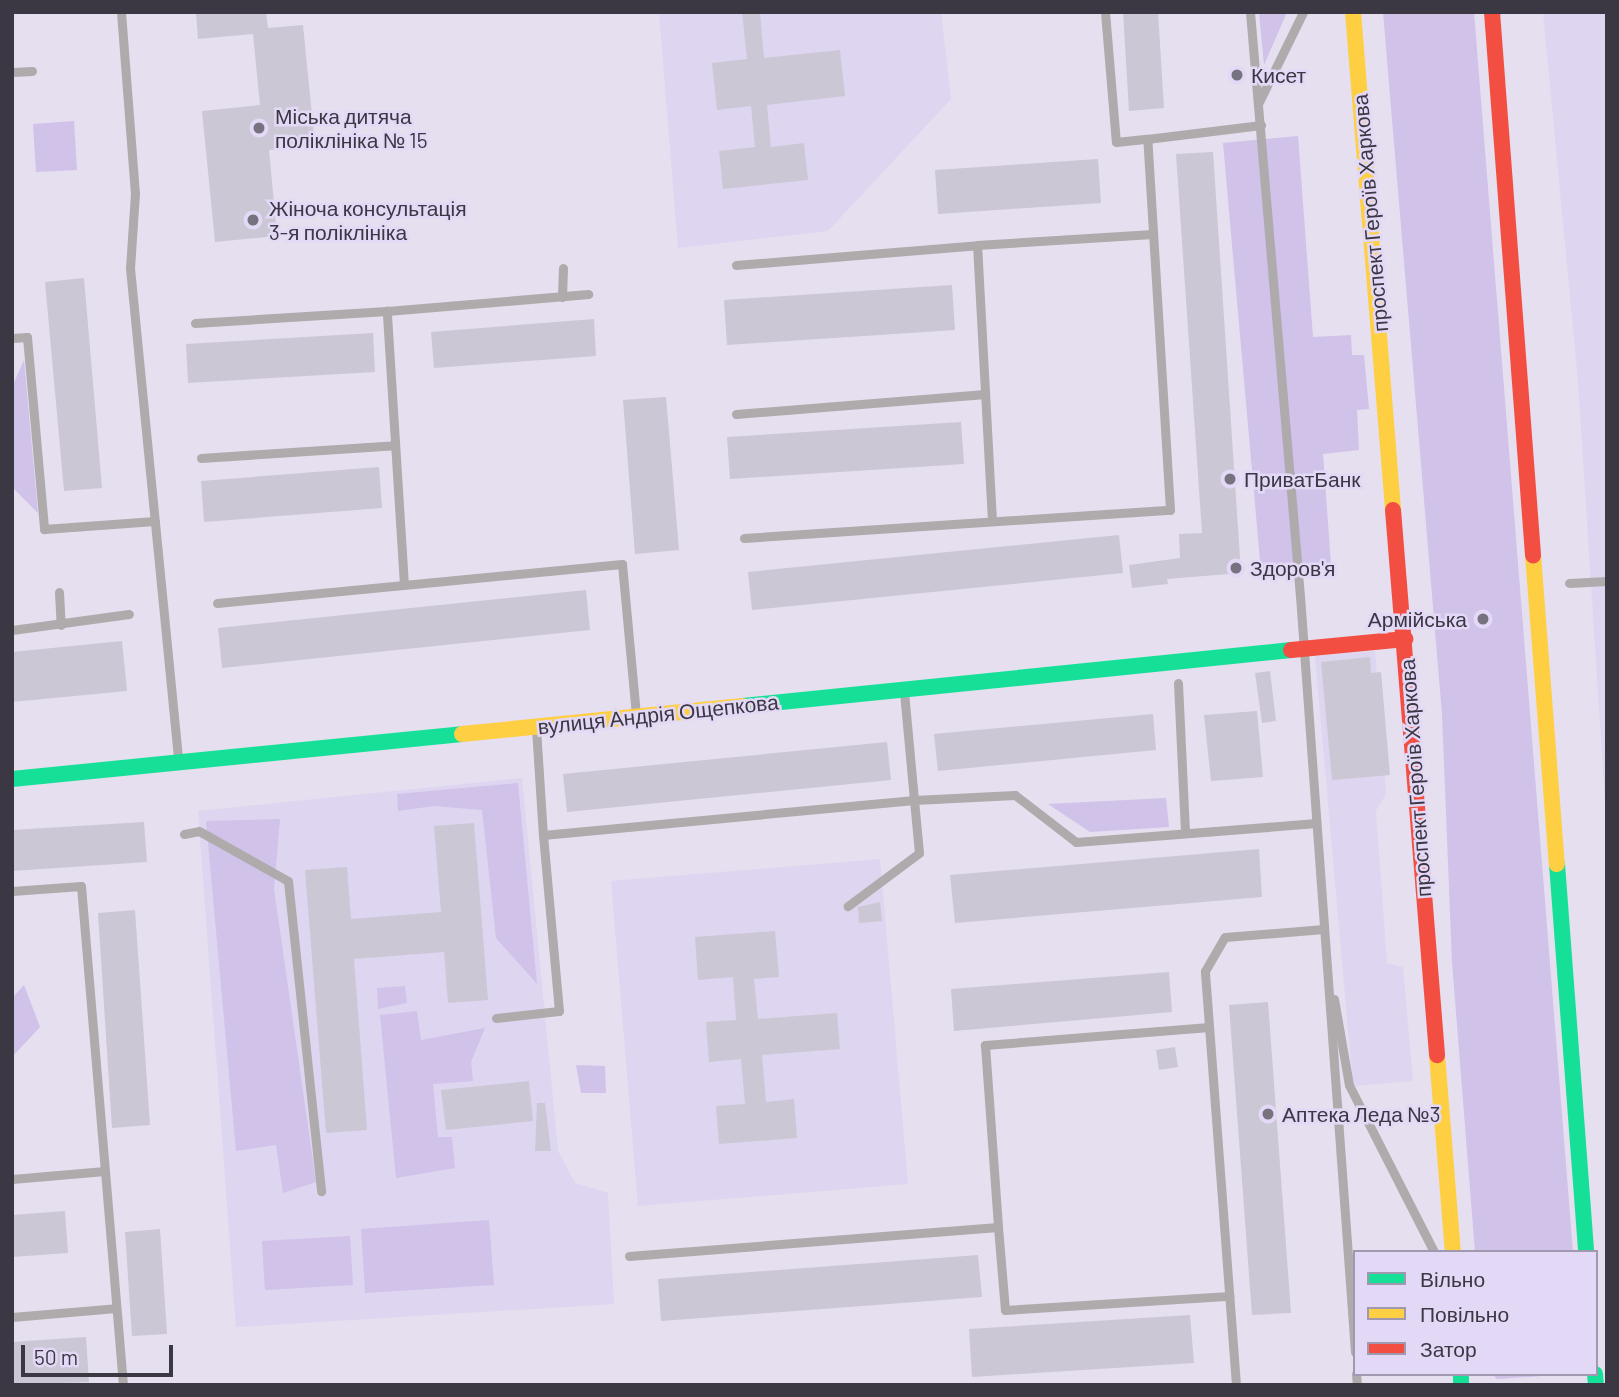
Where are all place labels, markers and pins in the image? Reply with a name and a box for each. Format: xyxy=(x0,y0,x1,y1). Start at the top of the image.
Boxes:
place label: Кисет xyxy=(1251,62,1306,88)
marker: Кисет xyxy=(1229,67,1245,83)
place label: Міська дитяча поліклініка № 15 xyxy=(275,103,428,153)
marker: Міська дитяча поліклініка № 15 xyxy=(249,118,269,138)
place label: Жіноча консультація 3-я поліклініка xyxy=(269,195,467,245)
marker: Жіноча консультація 3-я поліклініка xyxy=(243,210,263,230)
place label: ПриватБанк xyxy=(1244,466,1361,492)
marker: ПриватБанк xyxy=(1222,471,1238,487)
place label: Здоров'я xyxy=(1250,555,1335,581)
marker: Здоров'я xyxy=(1228,560,1244,576)
place label: Армійська xyxy=(1368,606,1467,632)
marker: Армійська xyxy=(1473,609,1493,629)
place label: Аптека Леда №3 xyxy=(1282,1101,1440,1127)
marker: Аптека Леда №3 xyxy=(1260,1106,1276,1122)

